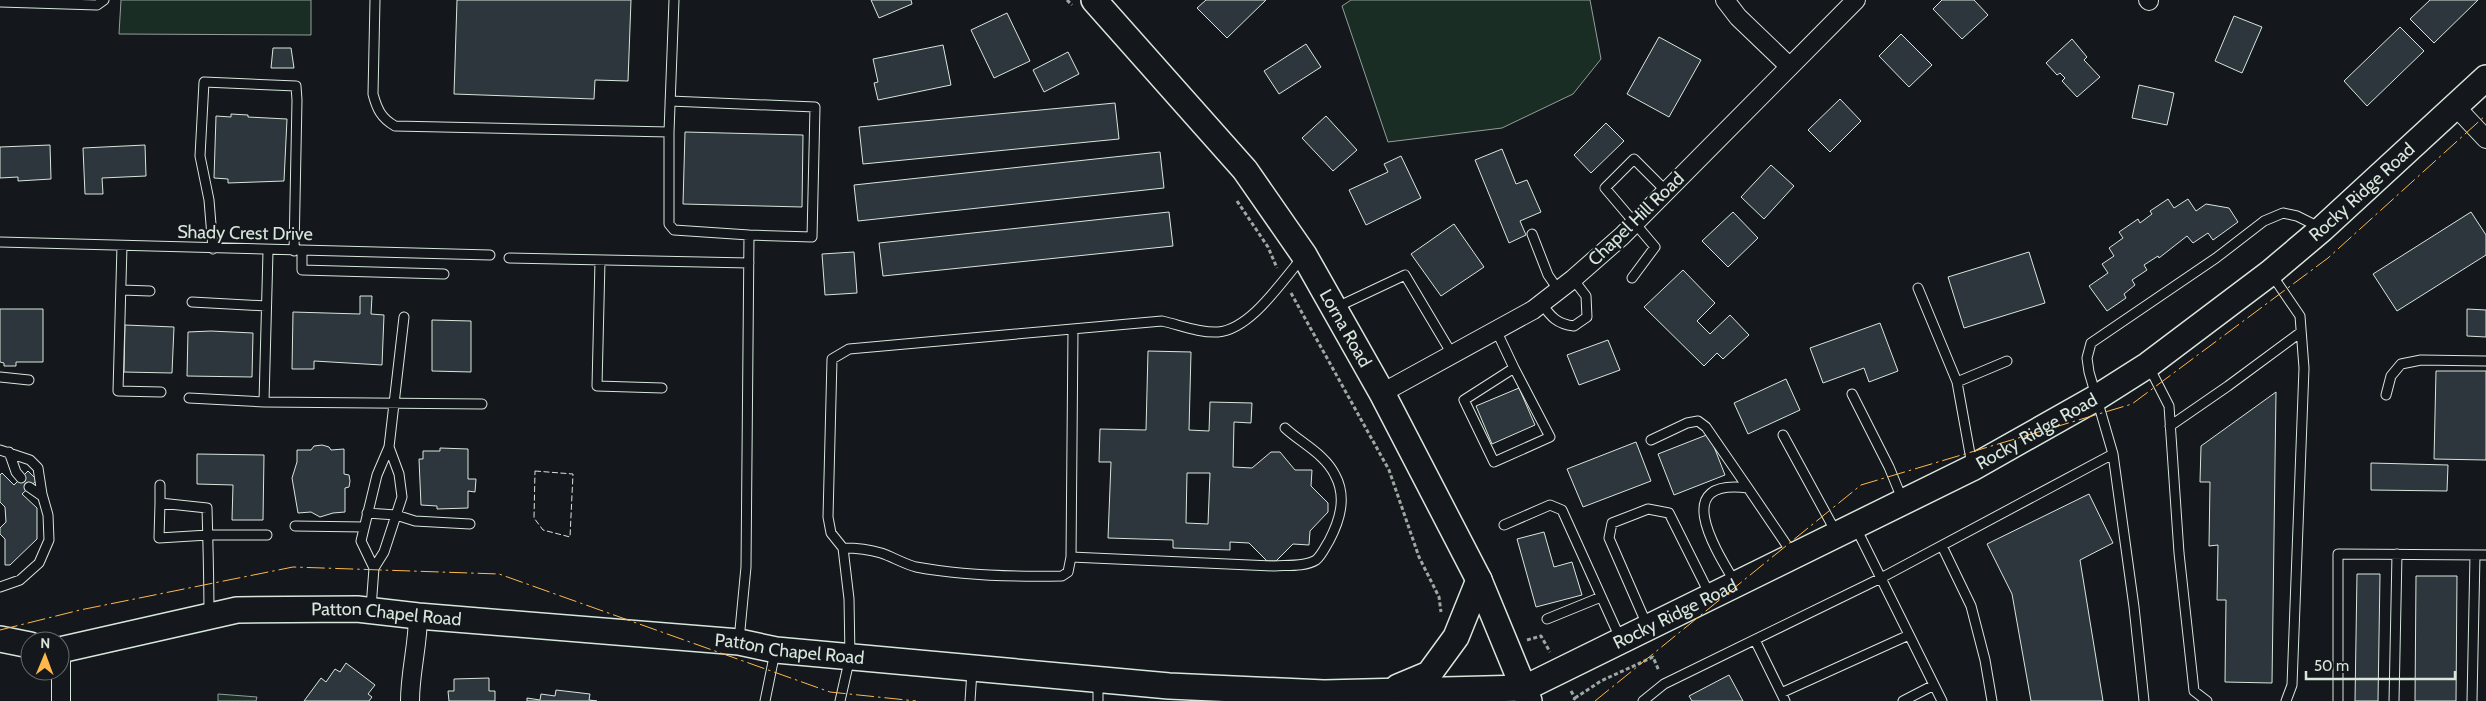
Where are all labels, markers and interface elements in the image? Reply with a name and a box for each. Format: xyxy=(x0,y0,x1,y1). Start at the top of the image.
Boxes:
street label: Rocky Ridge Road xyxy=(2305,138,2419,246)
street label: Chapel Hill Road xyxy=(1583,168,1689,270)
street label: Shady Crest Drive xyxy=(177,221,313,245)
street label: Lorna Road xyxy=(1315,285,1376,371)
street label: Rocky Ridge Road xyxy=(1972,389,2101,474)
street label: Rocky Ridge Road xyxy=(1609,574,1741,654)
street label: Patton Chapel Road xyxy=(311,598,462,630)
street label: Patton Chapel Road xyxy=(714,629,865,669)
north arrow xyxy=(20,631,70,681)
text: N xyxy=(40,634,50,652)
scale bar xyxy=(2306,648,2455,680)
text: 50 m xyxy=(2314,657,2349,675)

